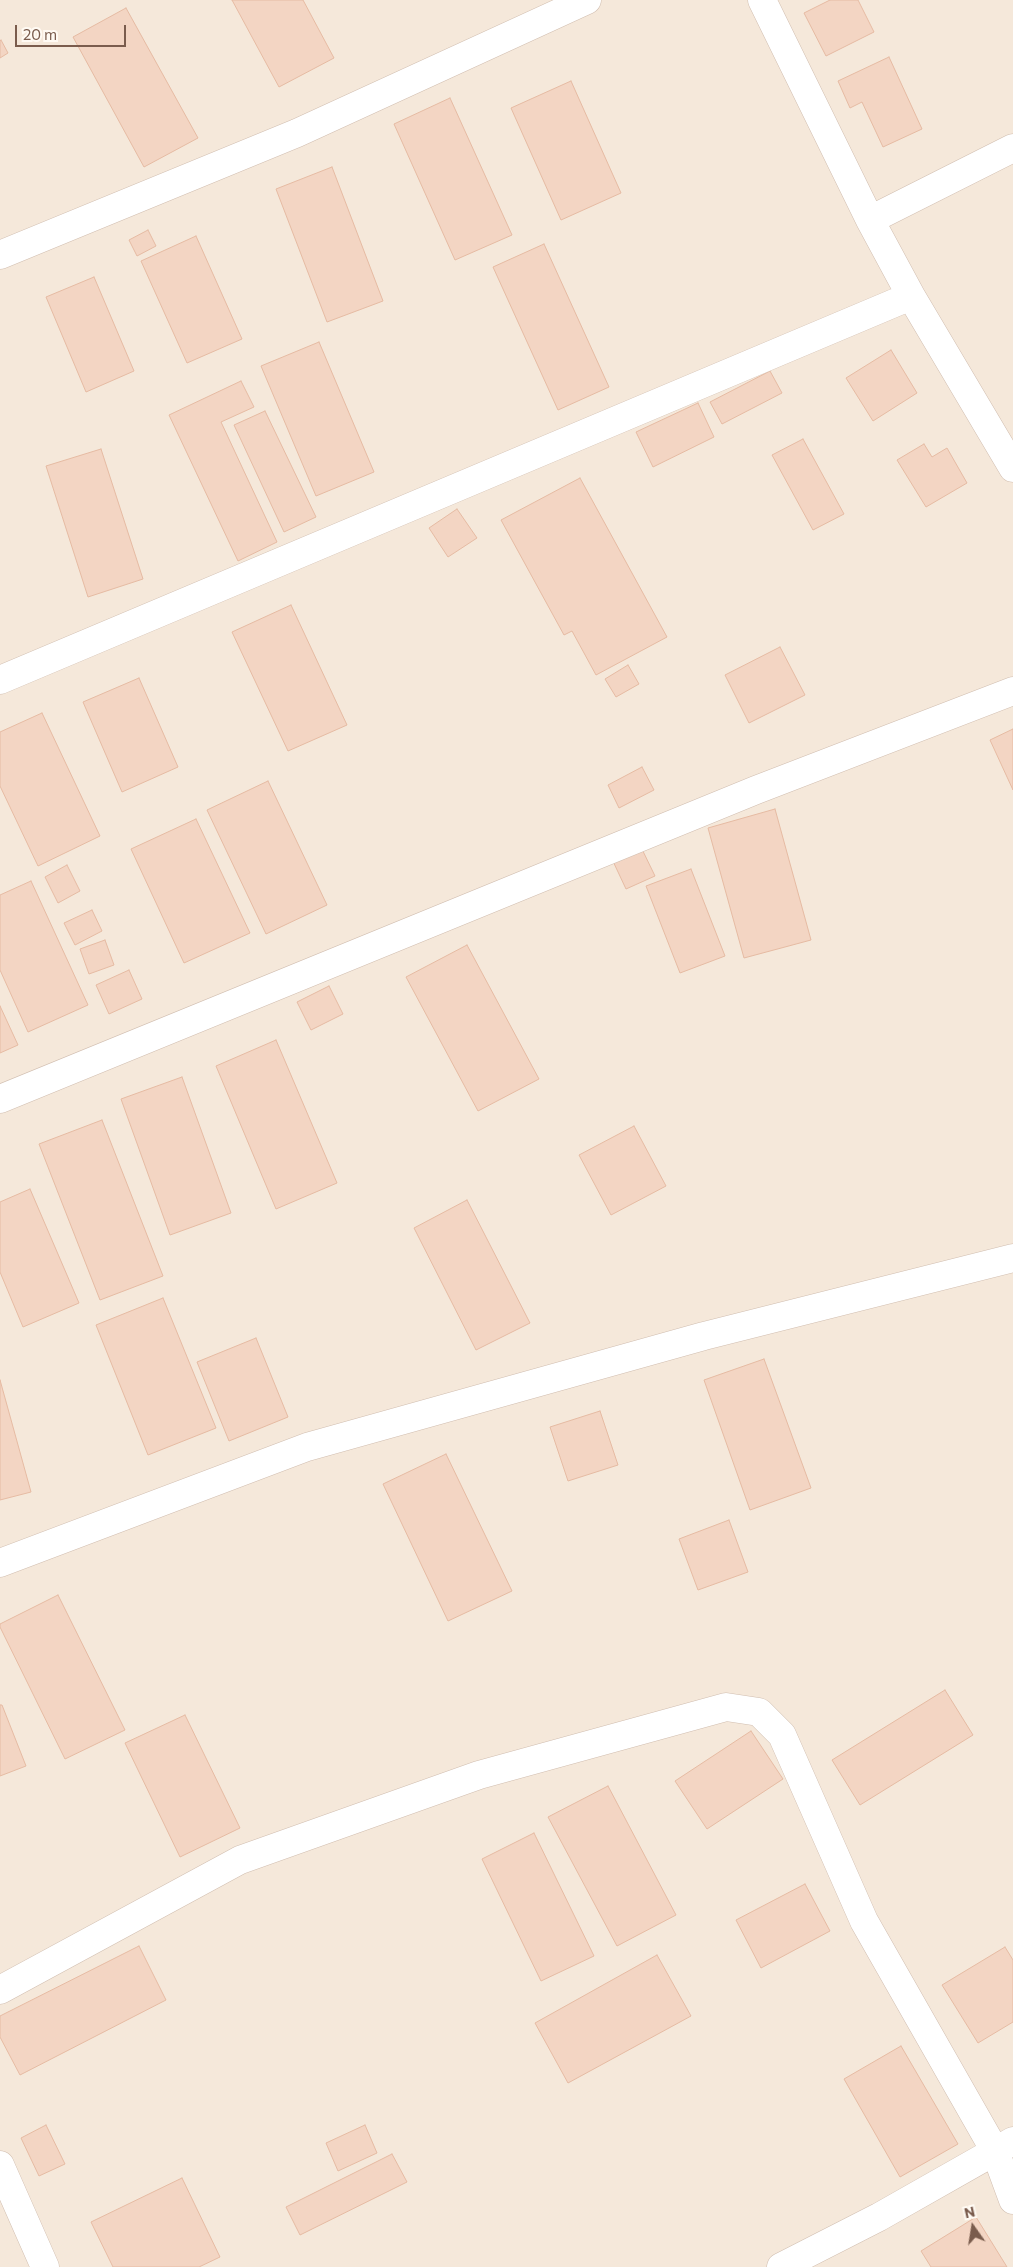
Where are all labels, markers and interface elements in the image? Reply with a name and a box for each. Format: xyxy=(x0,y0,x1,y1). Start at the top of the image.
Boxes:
scale bar xyxy=(18,15,129,47)
text: 20 m xyxy=(23,25,57,43)
north arrow xyxy=(948,2202,998,2252)
text: N xyxy=(962,2202,977,2221)

